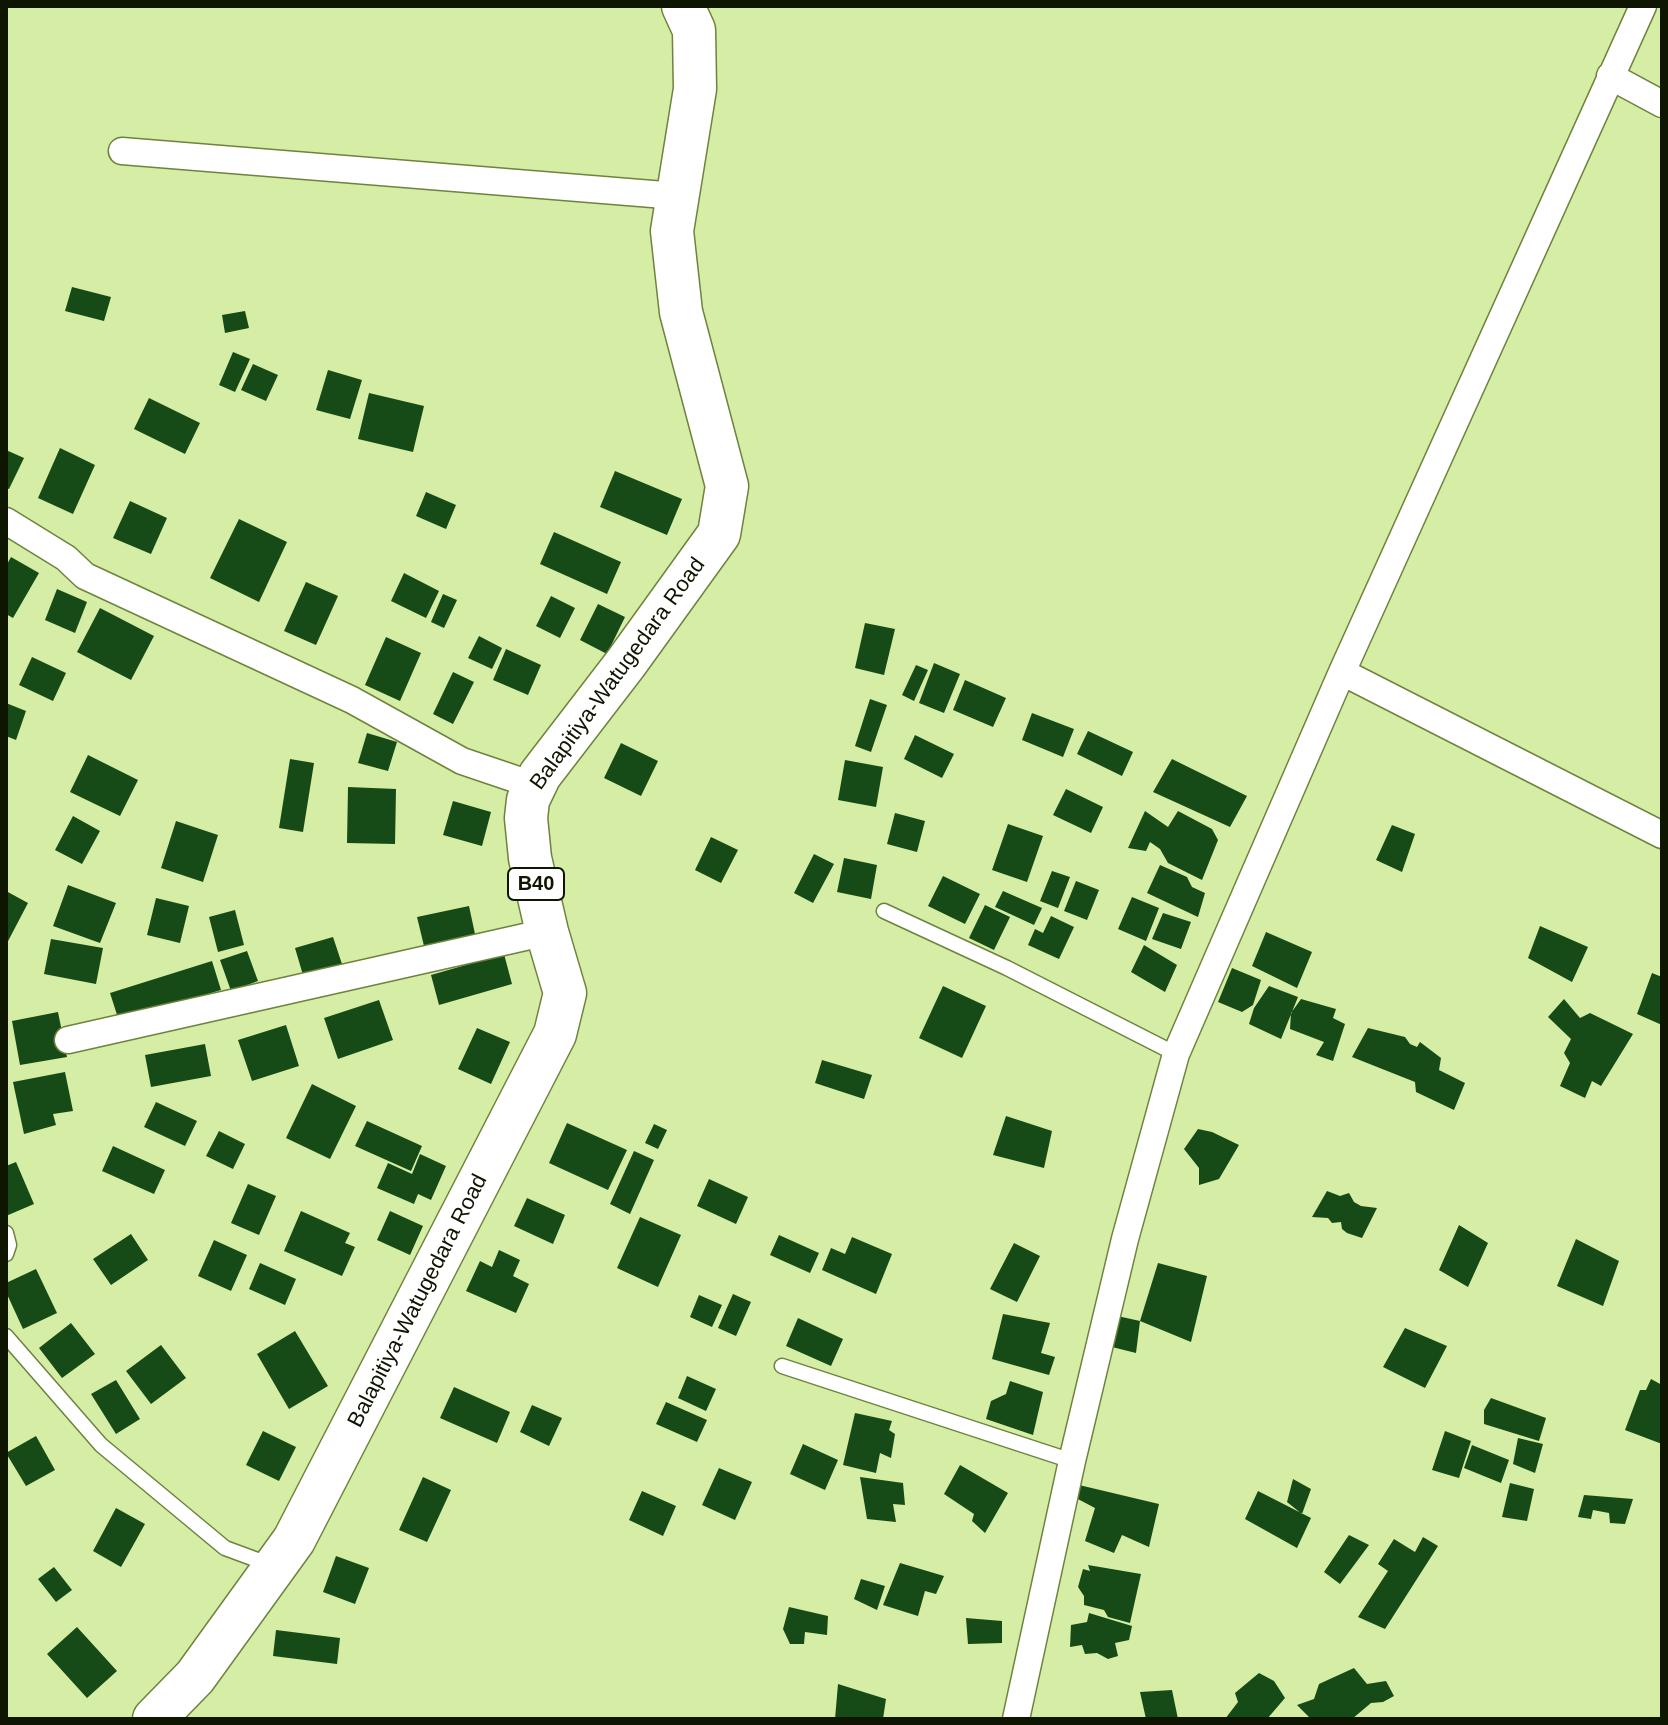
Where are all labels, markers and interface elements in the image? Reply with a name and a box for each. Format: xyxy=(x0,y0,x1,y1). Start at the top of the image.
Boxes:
street label: Balapitiya-Watugedara Road xyxy=(525,553,711,795)
road number: B40 xyxy=(508,868,564,900)
street label: Balapitiya-Watugedara Road xyxy=(343,1170,493,1432)

